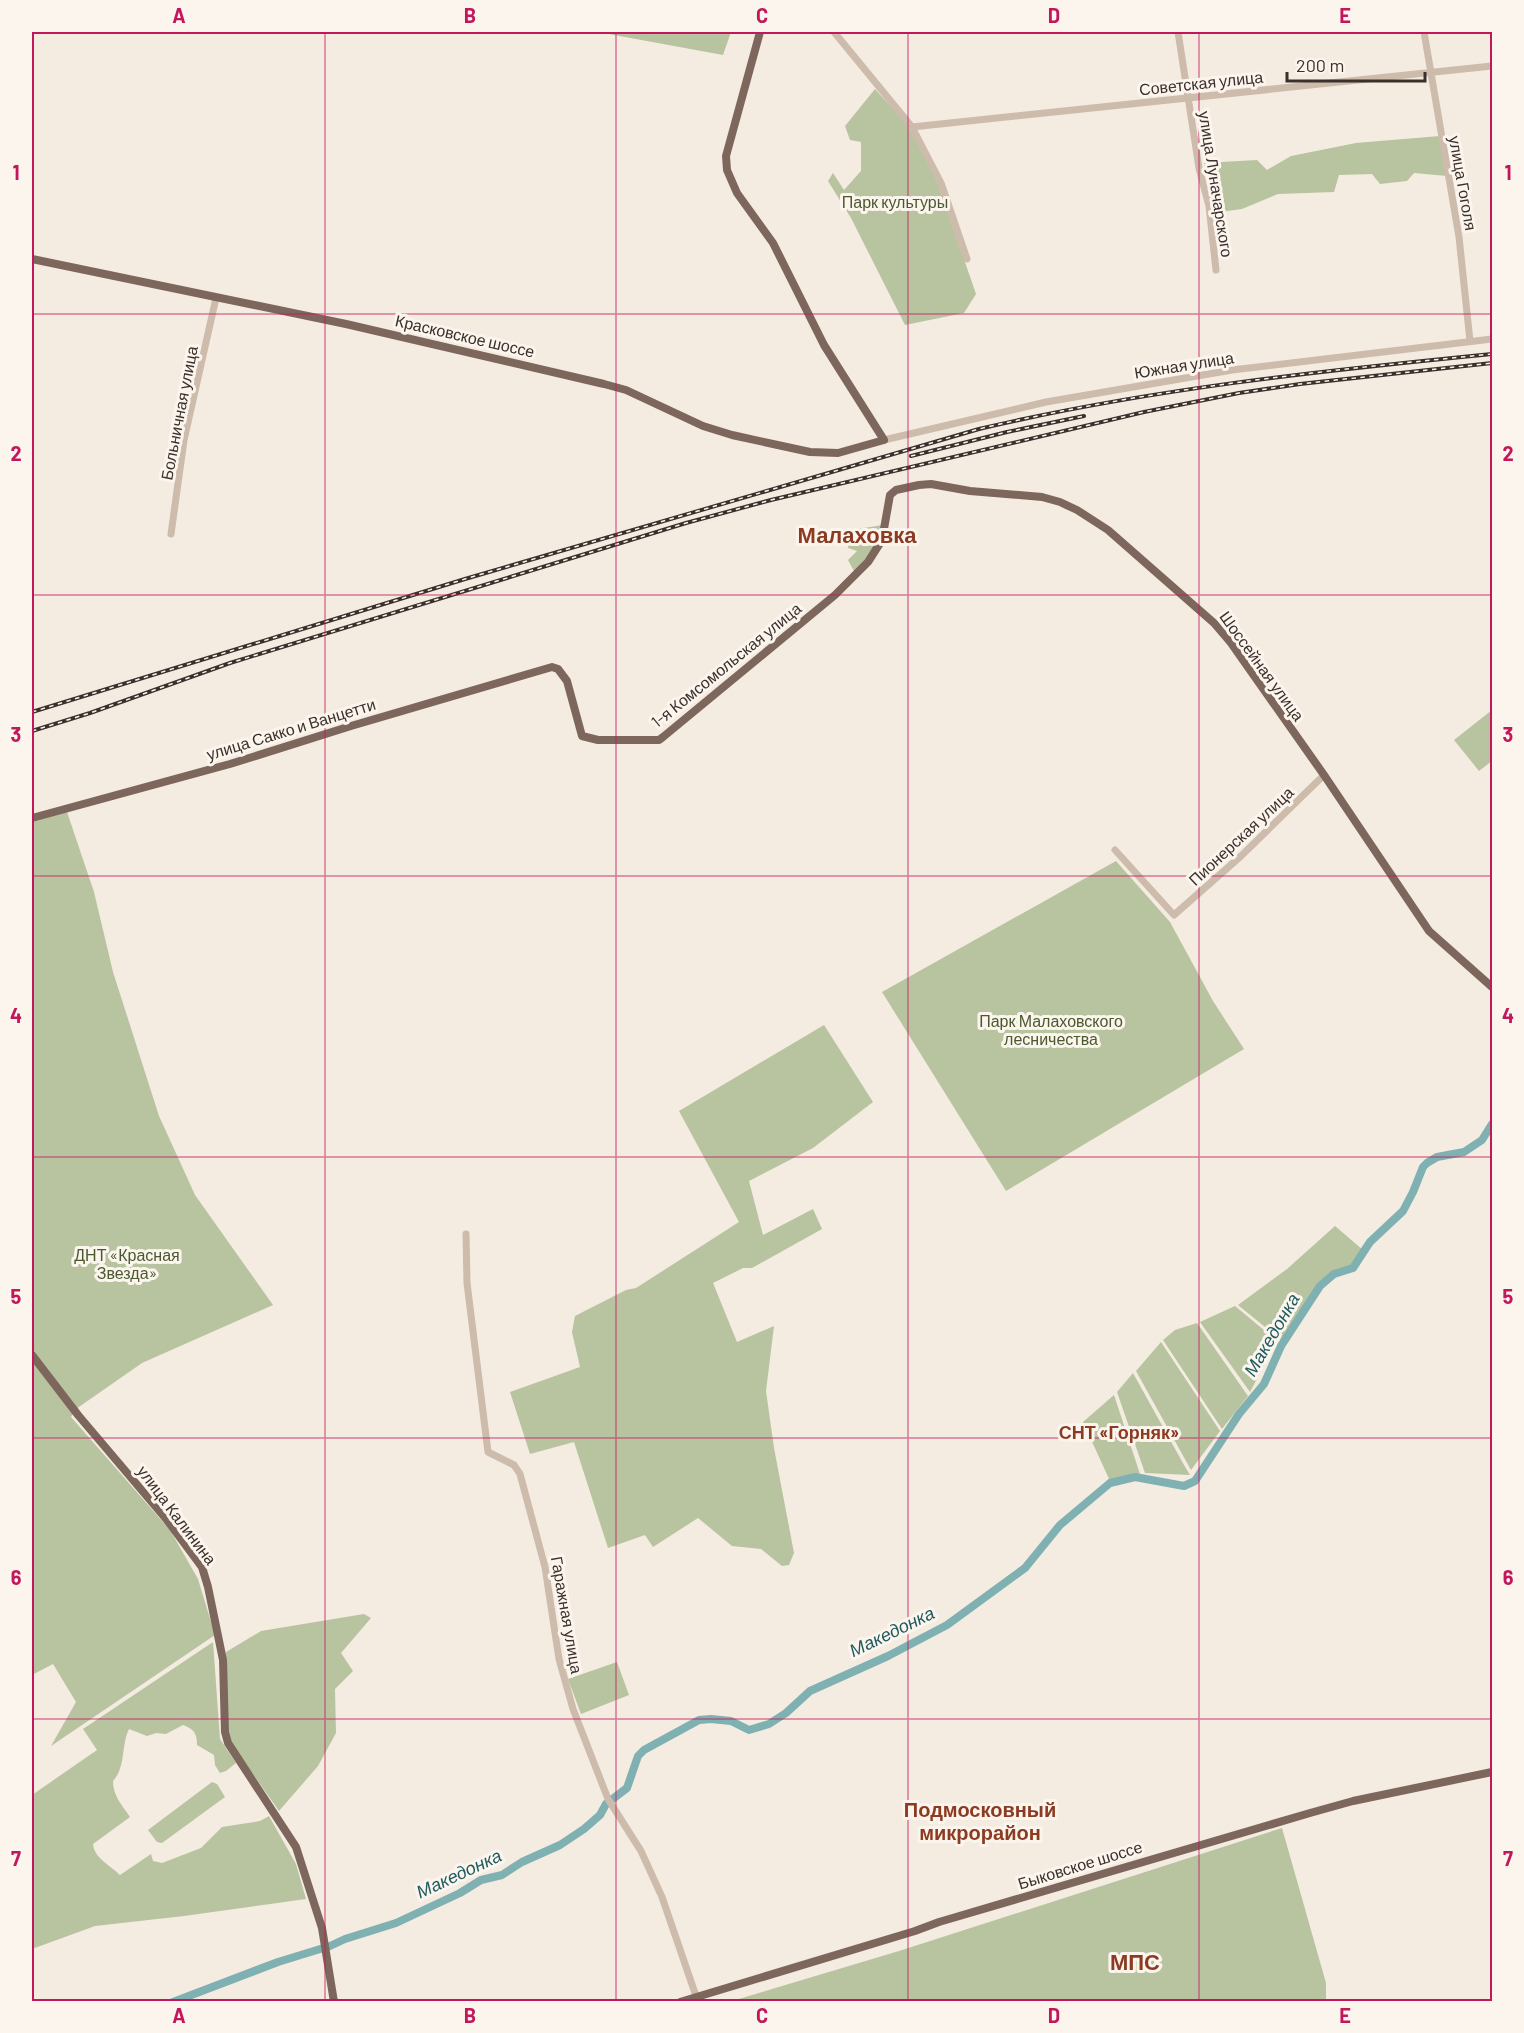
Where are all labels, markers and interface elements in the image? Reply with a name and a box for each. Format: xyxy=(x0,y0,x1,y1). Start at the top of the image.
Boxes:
text: A xyxy=(172,3,186,27)
text: B xyxy=(464,3,476,27)
text: C xyxy=(756,3,768,27)
text: D xyxy=(1048,3,1060,27)
text: E xyxy=(1339,3,1351,27)
scale bar xyxy=(1287,45,1425,83)
text: 200 m xyxy=(1296,54,1344,76)
street label: Советская улица xyxy=(1138,67,1264,98)
street label: улица Луначарского xyxy=(1196,109,1237,259)
street label: улица Гоголя xyxy=(1446,134,1481,232)
text: 1 xyxy=(12,160,20,184)
text: 1 xyxy=(1504,160,1512,184)
park label: Парк культуры xyxy=(842,192,948,211)
street label: Красковское шоссе xyxy=(394,310,537,361)
street label: Больничная улица xyxy=(156,344,201,482)
street label: Южная улица xyxy=(1133,347,1235,382)
text: 2 xyxy=(10,441,22,465)
text: 2 xyxy=(1502,441,1514,465)
district label: Малаховка xyxy=(798,521,917,547)
street label: 1-я Комсомольская улица xyxy=(647,598,805,731)
street label: Шоссейная улица xyxy=(1216,607,1309,724)
street label: улица Сакко и Ванцетти xyxy=(204,694,378,763)
text: 3 xyxy=(11,722,21,746)
text: 3 xyxy=(1503,722,1513,746)
street label: Пионерская улица xyxy=(1184,782,1297,889)
text: 4 xyxy=(10,1003,22,1027)
text: 4 xyxy=(1502,1003,1514,1027)
park label: Парк Малаховского лесничества xyxy=(979,1011,1123,1048)
park label: ДНТ «Красная Звезда» xyxy=(74,1245,180,1282)
text: 5 xyxy=(11,1284,22,1308)
text: 5 xyxy=(1503,1284,1514,1308)
water label: Македонка xyxy=(1239,1289,1304,1380)
district label: СНТ «Горняк» xyxy=(1059,1421,1179,1443)
street label: улица Калинина xyxy=(134,1461,221,1568)
street label: Гаражная улица xyxy=(548,1555,587,1675)
text: 6 xyxy=(11,1565,22,1589)
text: 6 xyxy=(1503,1565,1514,1589)
water label: Македонка xyxy=(845,1601,938,1661)
district label: Подмосковный микрорайон xyxy=(904,1797,1056,1844)
street label: Быковское шоссе xyxy=(1015,1837,1145,1892)
water label: Македонка xyxy=(412,1844,505,1902)
text: 7 xyxy=(11,1846,21,1870)
text: 7 xyxy=(1503,1846,1513,1870)
district label: МПС xyxy=(1110,1948,1160,1974)
text: A xyxy=(172,2003,186,2027)
text: B xyxy=(464,2003,476,2027)
text: C xyxy=(756,2003,768,2027)
text: D xyxy=(1048,2003,1060,2027)
text: E xyxy=(1339,2003,1351,2027)

